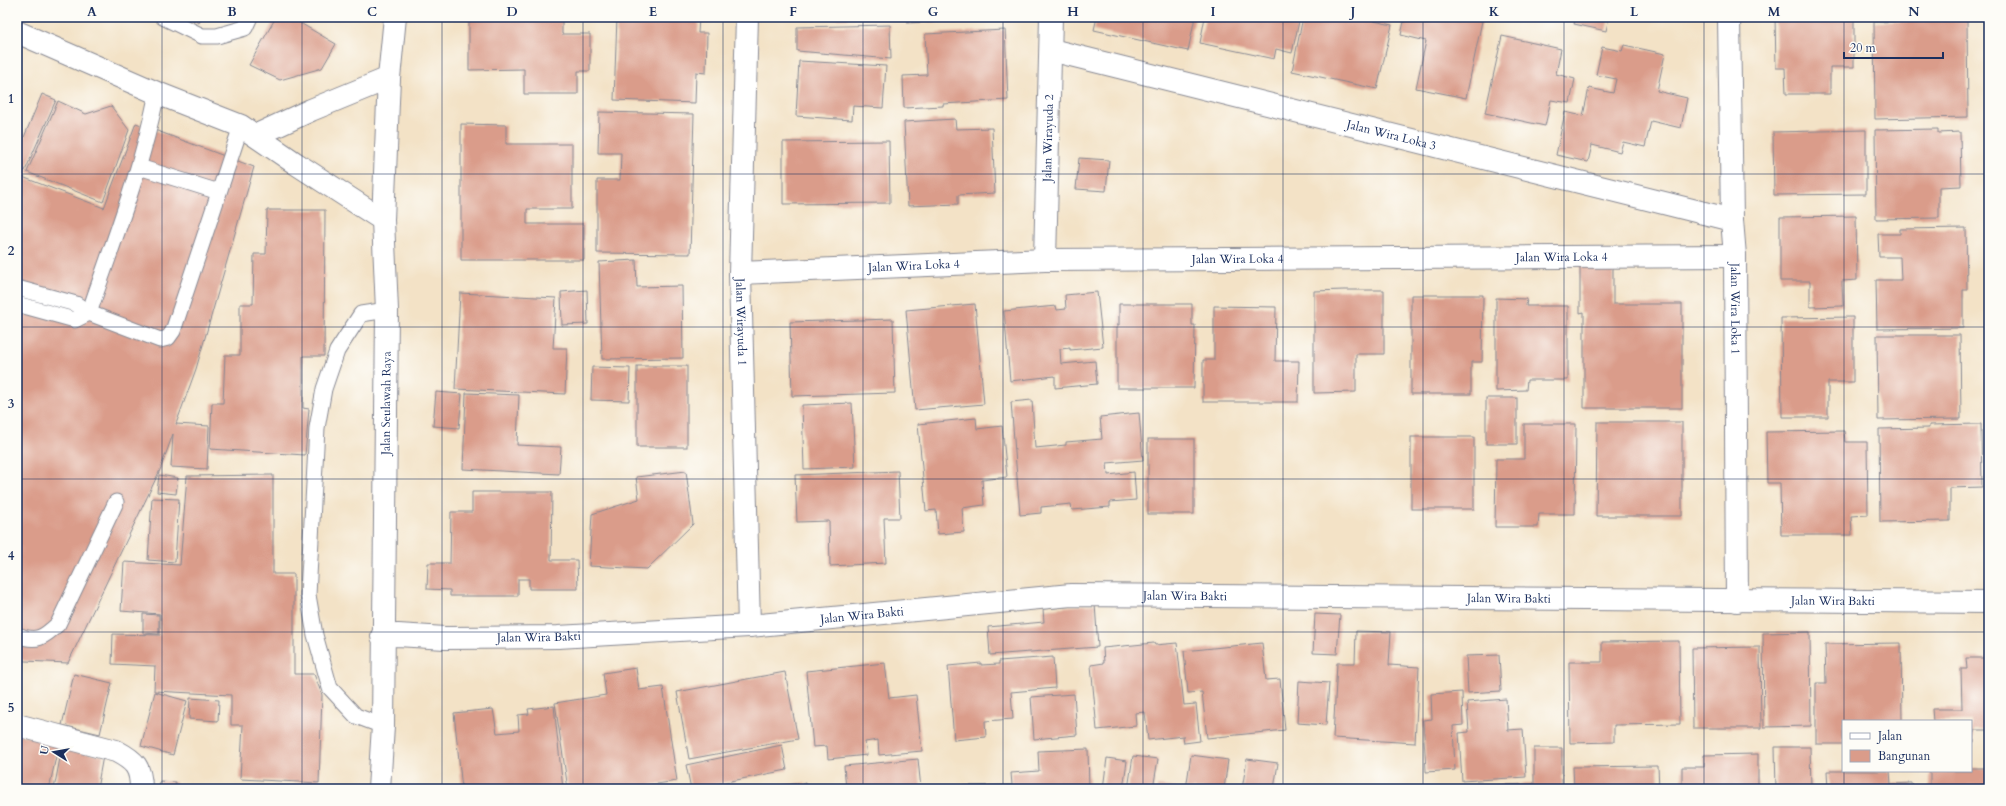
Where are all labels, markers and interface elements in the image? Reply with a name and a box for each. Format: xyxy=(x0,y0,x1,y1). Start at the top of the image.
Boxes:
text: A xyxy=(87,3,97,21)
text: B xyxy=(227,3,237,21)
text: C xyxy=(367,3,377,21)
text: D xyxy=(506,3,518,21)
text: E xyxy=(649,3,657,21)
text: F xyxy=(789,3,797,21)
text: G xyxy=(928,3,939,21)
text: H xyxy=(1067,3,1079,21)
text: I xyxy=(1210,3,1216,21)
text: J xyxy=(1349,3,1356,21)
text: K xyxy=(1489,3,1500,21)
text: L xyxy=(1630,3,1639,21)
text: M xyxy=(1768,3,1781,21)
text: N xyxy=(1908,3,1920,21)
scale bar xyxy=(1844,34,1943,60)
text: 20 m xyxy=(1850,40,1877,56)
text: 1 xyxy=(8,90,14,108)
street label: Jalan Wirayuda 2 xyxy=(1039,94,1057,184)
street label: Jalan Wira Loka 3 xyxy=(1343,116,1438,154)
text: 2 xyxy=(8,242,15,260)
street label: Jalan Wira Loka 4 xyxy=(1514,249,1608,265)
street label: Jalan Wira Loka 4 xyxy=(1190,251,1284,267)
street label: Jalan Wira Loka 4 xyxy=(866,256,960,276)
street label: Jalan Wira Loka 1 xyxy=(1727,261,1744,355)
street label: Jalan Wirayuda 1 xyxy=(732,276,750,366)
street label: Jalan Seulawah Raya xyxy=(378,350,395,457)
text: 3 xyxy=(8,395,15,413)
text: 4 xyxy=(8,547,15,565)
street label: Jalan Wira Bakti xyxy=(1141,588,1228,604)
street label: Jalan Wira Bakti xyxy=(1465,590,1552,607)
street label: Jalan Wira Bakti xyxy=(1789,592,1876,609)
street label: Jalan Wira Bakti xyxy=(817,603,905,627)
street label: Jalan Wira Bakti xyxy=(495,628,582,646)
text: 5 xyxy=(8,699,14,717)
legend xyxy=(1842,720,1972,772)
text: Jalan xyxy=(1876,728,1902,744)
north arrow xyxy=(34,732,74,772)
text: U xyxy=(36,744,53,756)
text: Bangunan xyxy=(1878,748,1930,764)

